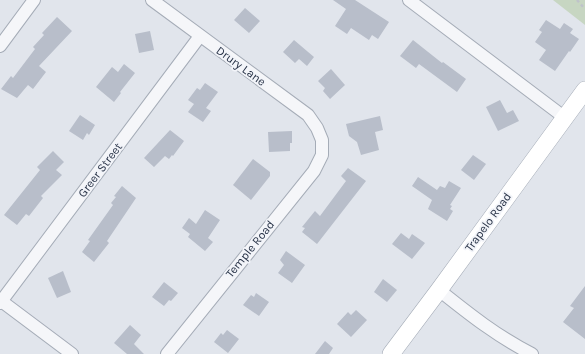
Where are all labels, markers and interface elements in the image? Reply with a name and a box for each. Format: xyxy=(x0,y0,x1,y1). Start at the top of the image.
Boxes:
street label: Drury Lane xyxy=(213,43,269,89)
street label: Greer Street xyxy=(75,140,125,200)
street label: Trapelo Road xyxy=(462,190,514,254)
street label: Temple Road xyxy=(223,218,277,280)

